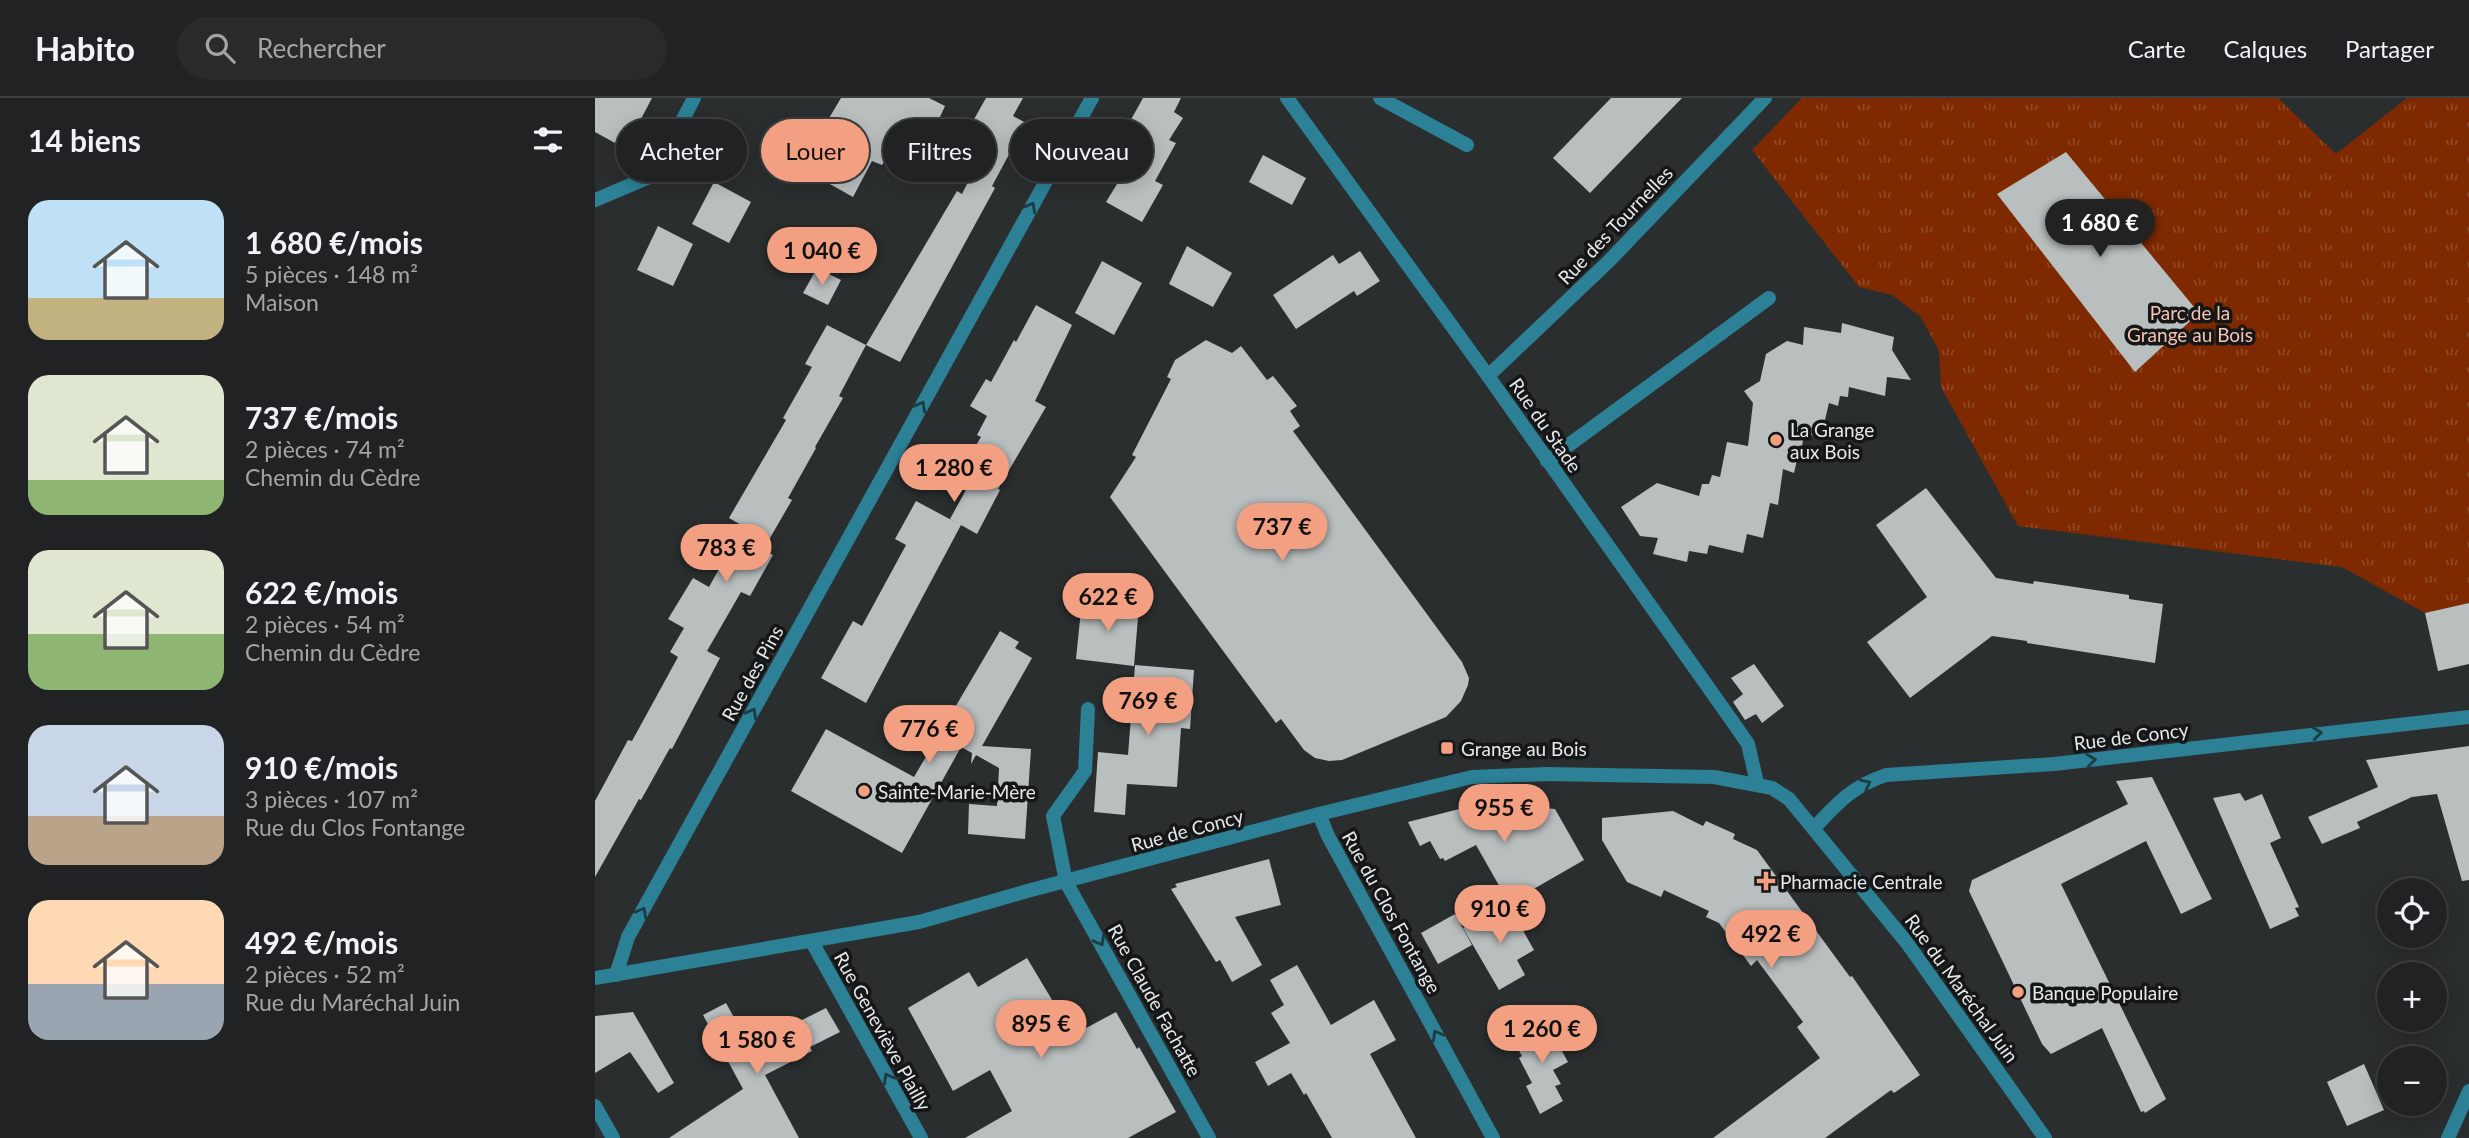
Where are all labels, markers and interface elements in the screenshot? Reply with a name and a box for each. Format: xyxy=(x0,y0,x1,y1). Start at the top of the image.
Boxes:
search box xyxy=(177,17,667,80)
text: Habito xyxy=(35,28,135,68)
icon: search xyxy=(201,29,239,67)
text: Rechercher xyxy=(257,32,386,64)
text: Carte xyxy=(2128,34,2186,63)
text: Calques xyxy=(2224,34,2307,63)
text: Partager xyxy=(2345,34,2434,63)
chip: Acheter xyxy=(616,119,747,182)
chip: Louer xyxy=(761,119,869,182)
chip: Filtres xyxy=(883,119,996,182)
chip: Nouveau xyxy=(1010,119,1153,182)
icon: filters xyxy=(529,121,567,159)
text: 14 biens xyxy=(28,122,141,158)
street label: Rue des Tournelles xyxy=(1553,161,1677,289)
pin: 1 680 € xyxy=(2035,200,2165,259)
one-way arrow xyxy=(1023,202,1036,215)
text: 1 680 € xyxy=(2061,208,2139,236)
text: 1 680 €/mois xyxy=(245,224,423,260)
icon: home xyxy=(84,228,168,312)
pin: 1 040 € xyxy=(757,228,887,287)
text: 1 040 € xyxy=(783,236,861,264)
text: 5 pièces · 148 m² xyxy=(245,260,418,288)
text: Maison xyxy=(245,288,319,316)
park label: Parc de la Grange au Bois xyxy=(2127,301,2253,346)
street label: Rue du Stade xyxy=(1505,373,1587,477)
text: 737 €/mois xyxy=(245,399,398,435)
one-way arrow xyxy=(913,401,926,414)
icon: home xyxy=(84,403,168,487)
place label: La Grange aux Bois xyxy=(1790,418,1874,463)
marker: La Grange aux Bois xyxy=(1768,432,1784,448)
text: 2 pièces · 74 m² xyxy=(245,435,405,463)
pin: 1 280 € xyxy=(889,444,1019,504)
text: 1 280 € xyxy=(915,453,993,481)
text: Chemin du Cèdre xyxy=(245,463,420,491)
pin: 737 € xyxy=(1233,504,1331,563)
text: 737 € xyxy=(1253,512,1311,540)
pin: 783 € xyxy=(677,524,775,584)
text: 783 € xyxy=(697,533,755,561)
text: 622 €/mois xyxy=(245,574,398,610)
pin: 622 € xyxy=(1059,574,1157,633)
icon: home xyxy=(84,578,168,662)
text: 622 € xyxy=(1079,582,1137,610)
text: 2 pièces · 54 m² xyxy=(245,610,405,638)
street label: Rue des Pins xyxy=(716,621,788,725)
text: Chemin du Cèdre xyxy=(245,638,420,666)
pin: 769 € xyxy=(1099,678,1197,737)
text: 769 € xyxy=(1119,686,1177,714)
pin: 776 € xyxy=(880,706,978,765)
one-way arrow xyxy=(744,708,757,720)
text: 776 € xyxy=(900,714,958,742)
street label: Rue de Concy xyxy=(2072,718,2190,754)
one-way arrow xyxy=(2311,725,2322,740)
place label: Grange au Bois xyxy=(1461,737,1587,760)
marker: Grange au Bois xyxy=(1439,740,1455,756)
text: 910 €/mois xyxy=(245,749,398,785)
icon: home xyxy=(84,753,168,837)
one-way arrow xyxy=(2086,753,2097,768)
one-way arrow xyxy=(1859,779,1871,793)
place label: Sainte-Marie-Mère xyxy=(878,780,1036,803)
marker: Sainte-Marie-Mère xyxy=(856,783,872,799)
pin: 955 € xyxy=(1455,784,1553,844)
text: 3 pièces · 107 m² xyxy=(245,785,418,813)
text: 955 € xyxy=(1475,793,1533,821)
street label: Rue de Concy xyxy=(1128,804,1246,856)
text: Rue du Clos Fontange xyxy=(245,813,465,841)
street label: Rue du Clos Fontange xyxy=(1338,827,1446,997)
place label: Pharmacie Centrale xyxy=(1780,870,1942,893)
marker: Pharmacie Centrale xyxy=(1758,873,1774,889)
map controls xyxy=(2377,878,2447,1116)
button: locate xyxy=(2377,878,2447,948)
pin: 910 € xyxy=(1451,886,1549,945)
text: 910 € xyxy=(1471,894,1529,922)
one-way arrow xyxy=(634,907,647,919)
street label: Rue du Maréchal Juin xyxy=(1900,909,2024,1067)
pin: 492 € xyxy=(1722,910,1820,970)
text: 492 € xyxy=(1742,919,1800,947)
street label: Rue Claude Fachatte xyxy=(1104,920,1206,1080)
text: 492 €/mois xyxy=(245,924,398,960)
icon: home xyxy=(84,928,168,1012)
one-way arrow xyxy=(1092,934,1105,947)
street label: Rue Geneviève Plailly xyxy=(830,947,936,1115)
text: 2 pièces · 52 m² xyxy=(245,960,405,988)
button: + xyxy=(2377,962,2447,1032)
place label: Banque Populaire xyxy=(2032,981,2178,1004)
marker: Banque Populaire xyxy=(2010,984,2026,1000)
text: Rue du Maréchal Juin xyxy=(245,988,460,1016)
pin: 895 € xyxy=(992,1000,1090,1060)
pin: 1 260 € xyxy=(1477,1006,1607,1065)
text: 895 € xyxy=(1012,1009,1070,1037)
text: 1 260 € xyxy=(1503,1014,1581,1042)
pin: 1 580 € xyxy=(692,1016,822,1076)
text: 1 580 € xyxy=(718,1025,796,1053)
one-way arrow xyxy=(1432,1030,1445,1042)
button: − xyxy=(2377,1046,2447,1116)
one-way arrow xyxy=(883,1073,896,1086)

